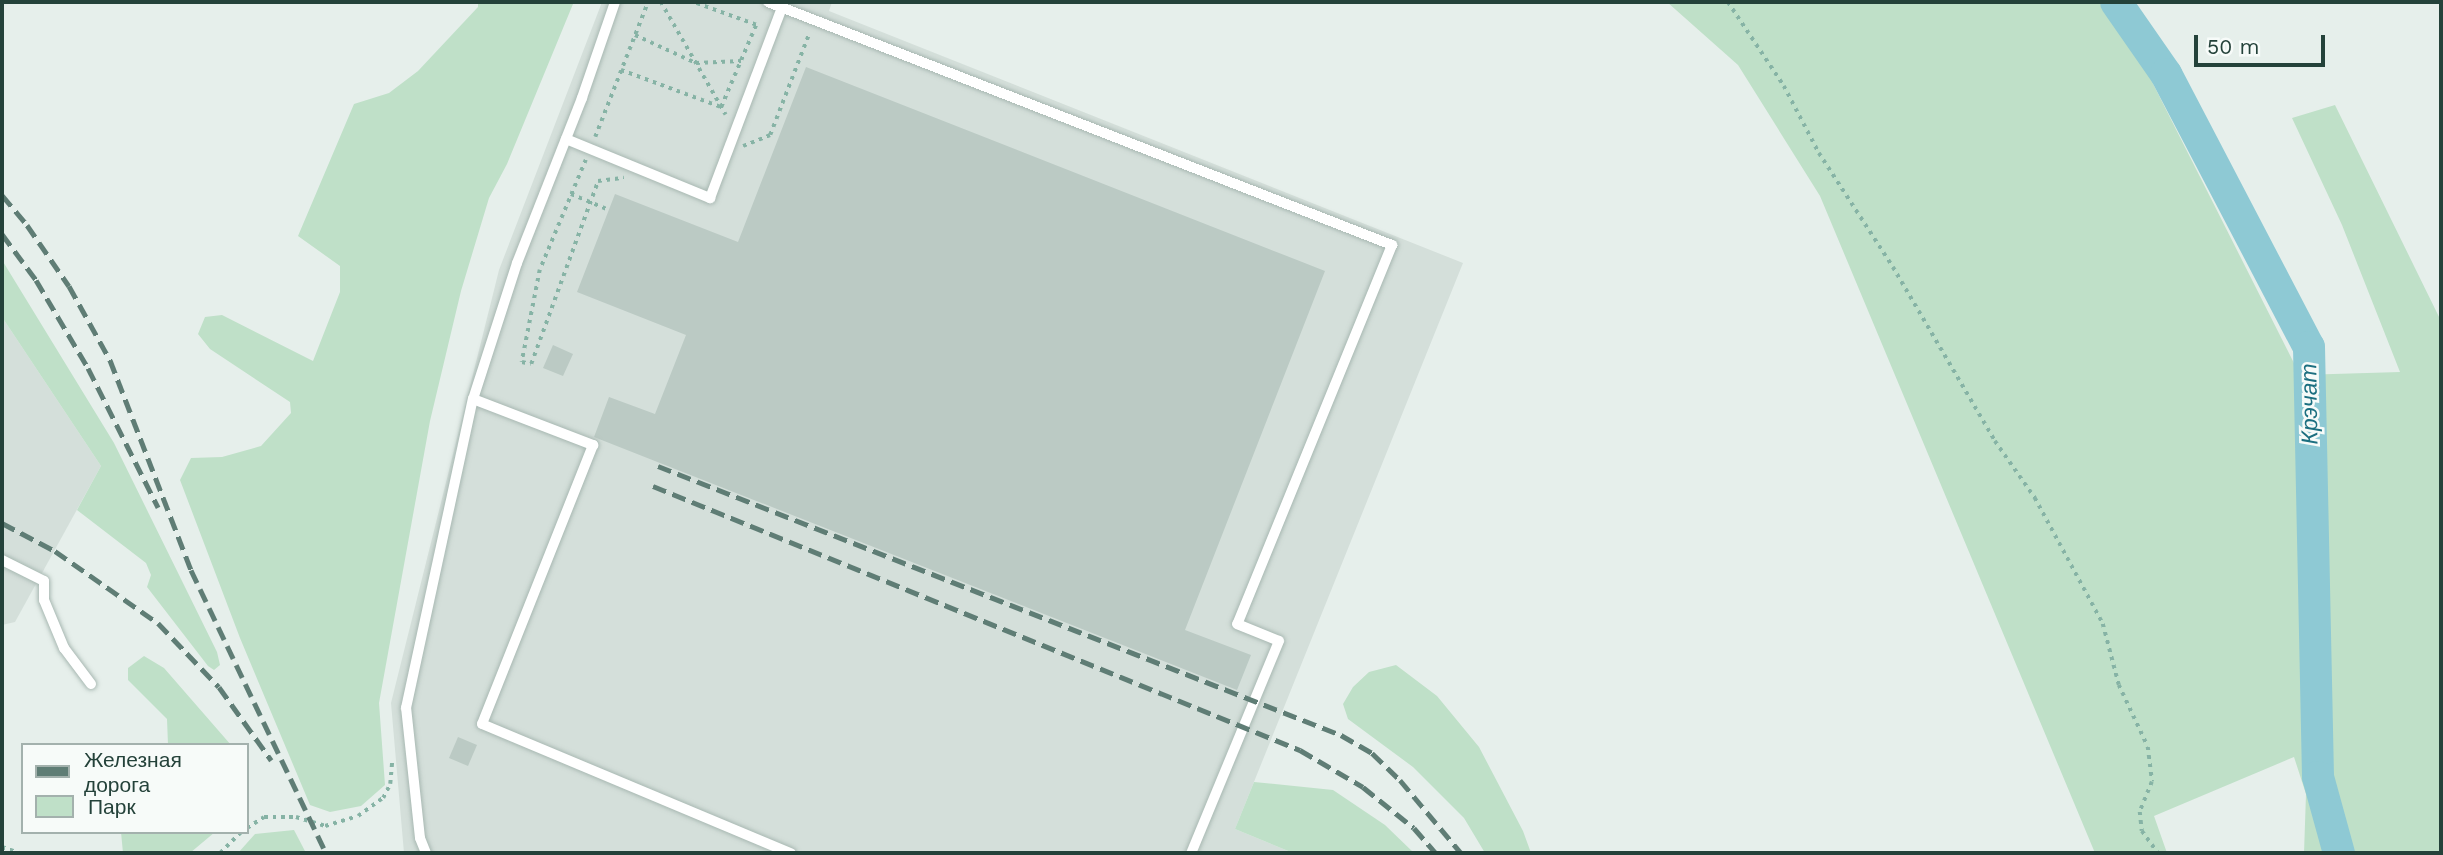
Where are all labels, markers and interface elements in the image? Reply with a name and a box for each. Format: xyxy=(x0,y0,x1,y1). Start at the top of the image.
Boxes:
scale bar xyxy=(2198,21,2329,65)
text: 50 m xyxy=(2207,34,2259,59)
water label: Крэчат xyxy=(2295,363,2325,445)
legend xyxy=(21,743,248,834)
text: Железная дорога xyxy=(84,747,182,797)
text: Парк xyxy=(88,794,136,819)

